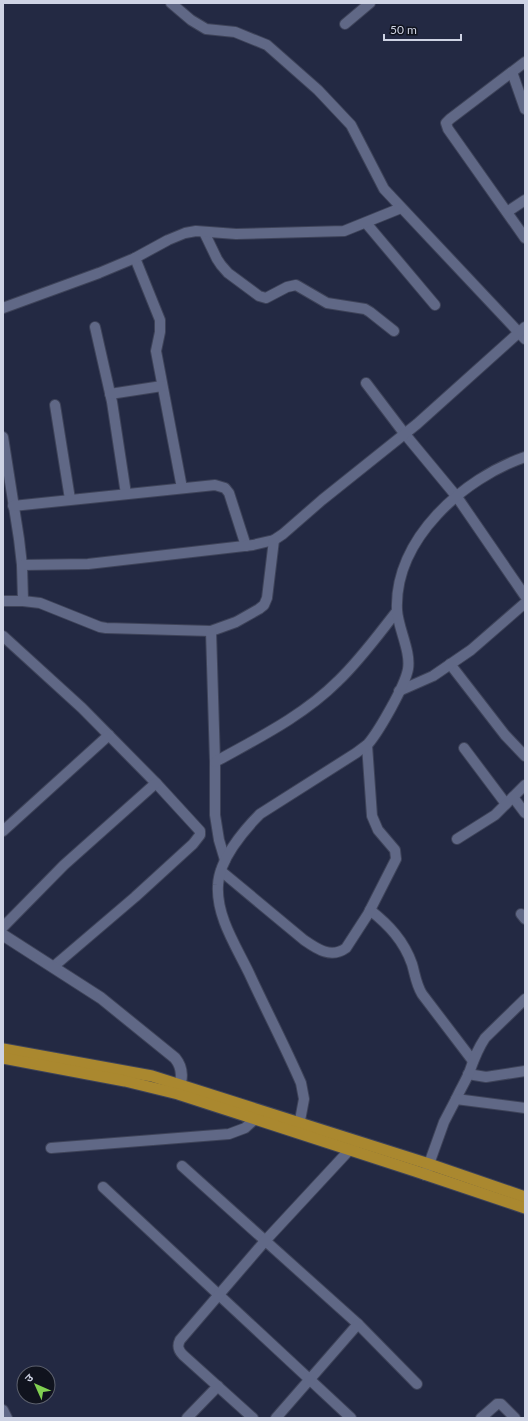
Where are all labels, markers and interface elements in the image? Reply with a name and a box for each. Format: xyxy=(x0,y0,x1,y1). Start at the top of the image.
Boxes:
scale bar xyxy=(384,16,461,42)
text: 50 m xyxy=(390,22,417,37)
north arrow xyxy=(16,1365,56,1405)
text: उ xyxy=(22,1370,36,1384)

